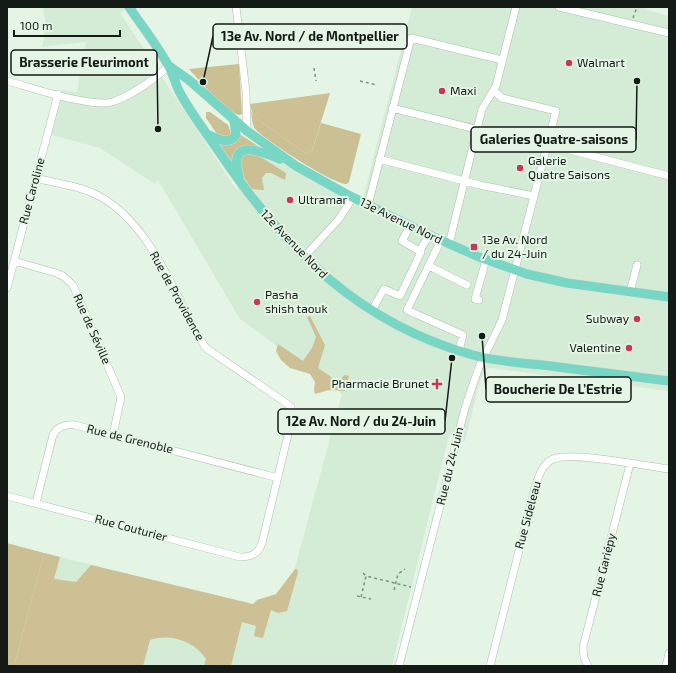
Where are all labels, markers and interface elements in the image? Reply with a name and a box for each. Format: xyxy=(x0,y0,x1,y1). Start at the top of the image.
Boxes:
scale bar xyxy=(14,12,120,38)
text: 100 m xyxy=(20,18,52,32)
callout: 13e Av. Nord / de Montpellier xyxy=(213,24,407,49)
text: 13e Av. Nord / de Montpellier xyxy=(221,28,399,44)
callout: Brasserie Fleurimont xyxy=(11,50,157,75)
text: Brasserie Fleurimont xyxy=(19,54,149,70)
place label: Walmart xyxy=(577,55,625,69)
marker: Walmart xyxy=(564,58,574,68)
place label: Maxi xyxy=(450,83,476,97)
marker: Maxi xyxy=(437,86,447,96)
callout: Galeries Quatre-saisons xyxy=(471,127,636,152)
text: Galeries Quatre-saisons xyxy=(480,131,628,148)
place label: Galerie Quatre Saisons xyxy=(528,153,610,182)
street label: Rue Caroline xyxy=(15,156,47,226)
marker: Galerie Quatre Saisons xyxy=(515,163,525,173)
place label: Ultramar xyxy=(298,192,348,206)
street label: 13e Avenue Nord xyxy=(358,194,445,246)
marker: Ultramar xyxy=(285,195,295,205)
street label: 12e Avenue Nord xyxy=(258,206,331,281)
place label: 13e Av. Nord / du 24-Juin xyxy=(482,232,548,260)
marker: 13e Av. Nord / du 24-Juin xyxy=(469,242,479,252)
street label: Rue de Providence xyxy=(148,249,208,343)
place label: Pasha shish taouk xyxy=(265,287,328,315)
street label: Rue de Séville xyxy=(71,291,115,366)
marker: Pasha shish taouk xyxy=(252,297,262,307)
place label: Subway xyxy=(586,311,630,325)
marker: Subway xyxy=(632,314,642,324)
place label: Valentine xyxy=(569,340,621,354)
marker: Valentine xyxy=(624,343,634,353)
place label: Pharmacie Brunet xyxy=(331,376,429,390)
callout: Boucherie De L’Estrie xyxy=(486,377,631,402)
marker: Pharmacie Brunet xyxy=(432,379,442,389)
text: Boucherie De L’Estrie xyxy=(494,381,622,397)
callout: 12e Av. Nord / du 24-Juin xyxy=(278,409,445,434)
text: 12e Av. Nord / du 24-Juin xyxy=(286,413,436,429)
street label: Rue de Grenoble xyxy=(86,421,175,456)
street label: Rue du 24-Juin xyxy=(433,425,465,506)
street label: Rue Sideleau xyxy=(511,479,543,550)
street label: Rue Couturier xyxy=(94,511,169,543)
street label: Rue Gariépy xyxy=(588,531,618,598)

